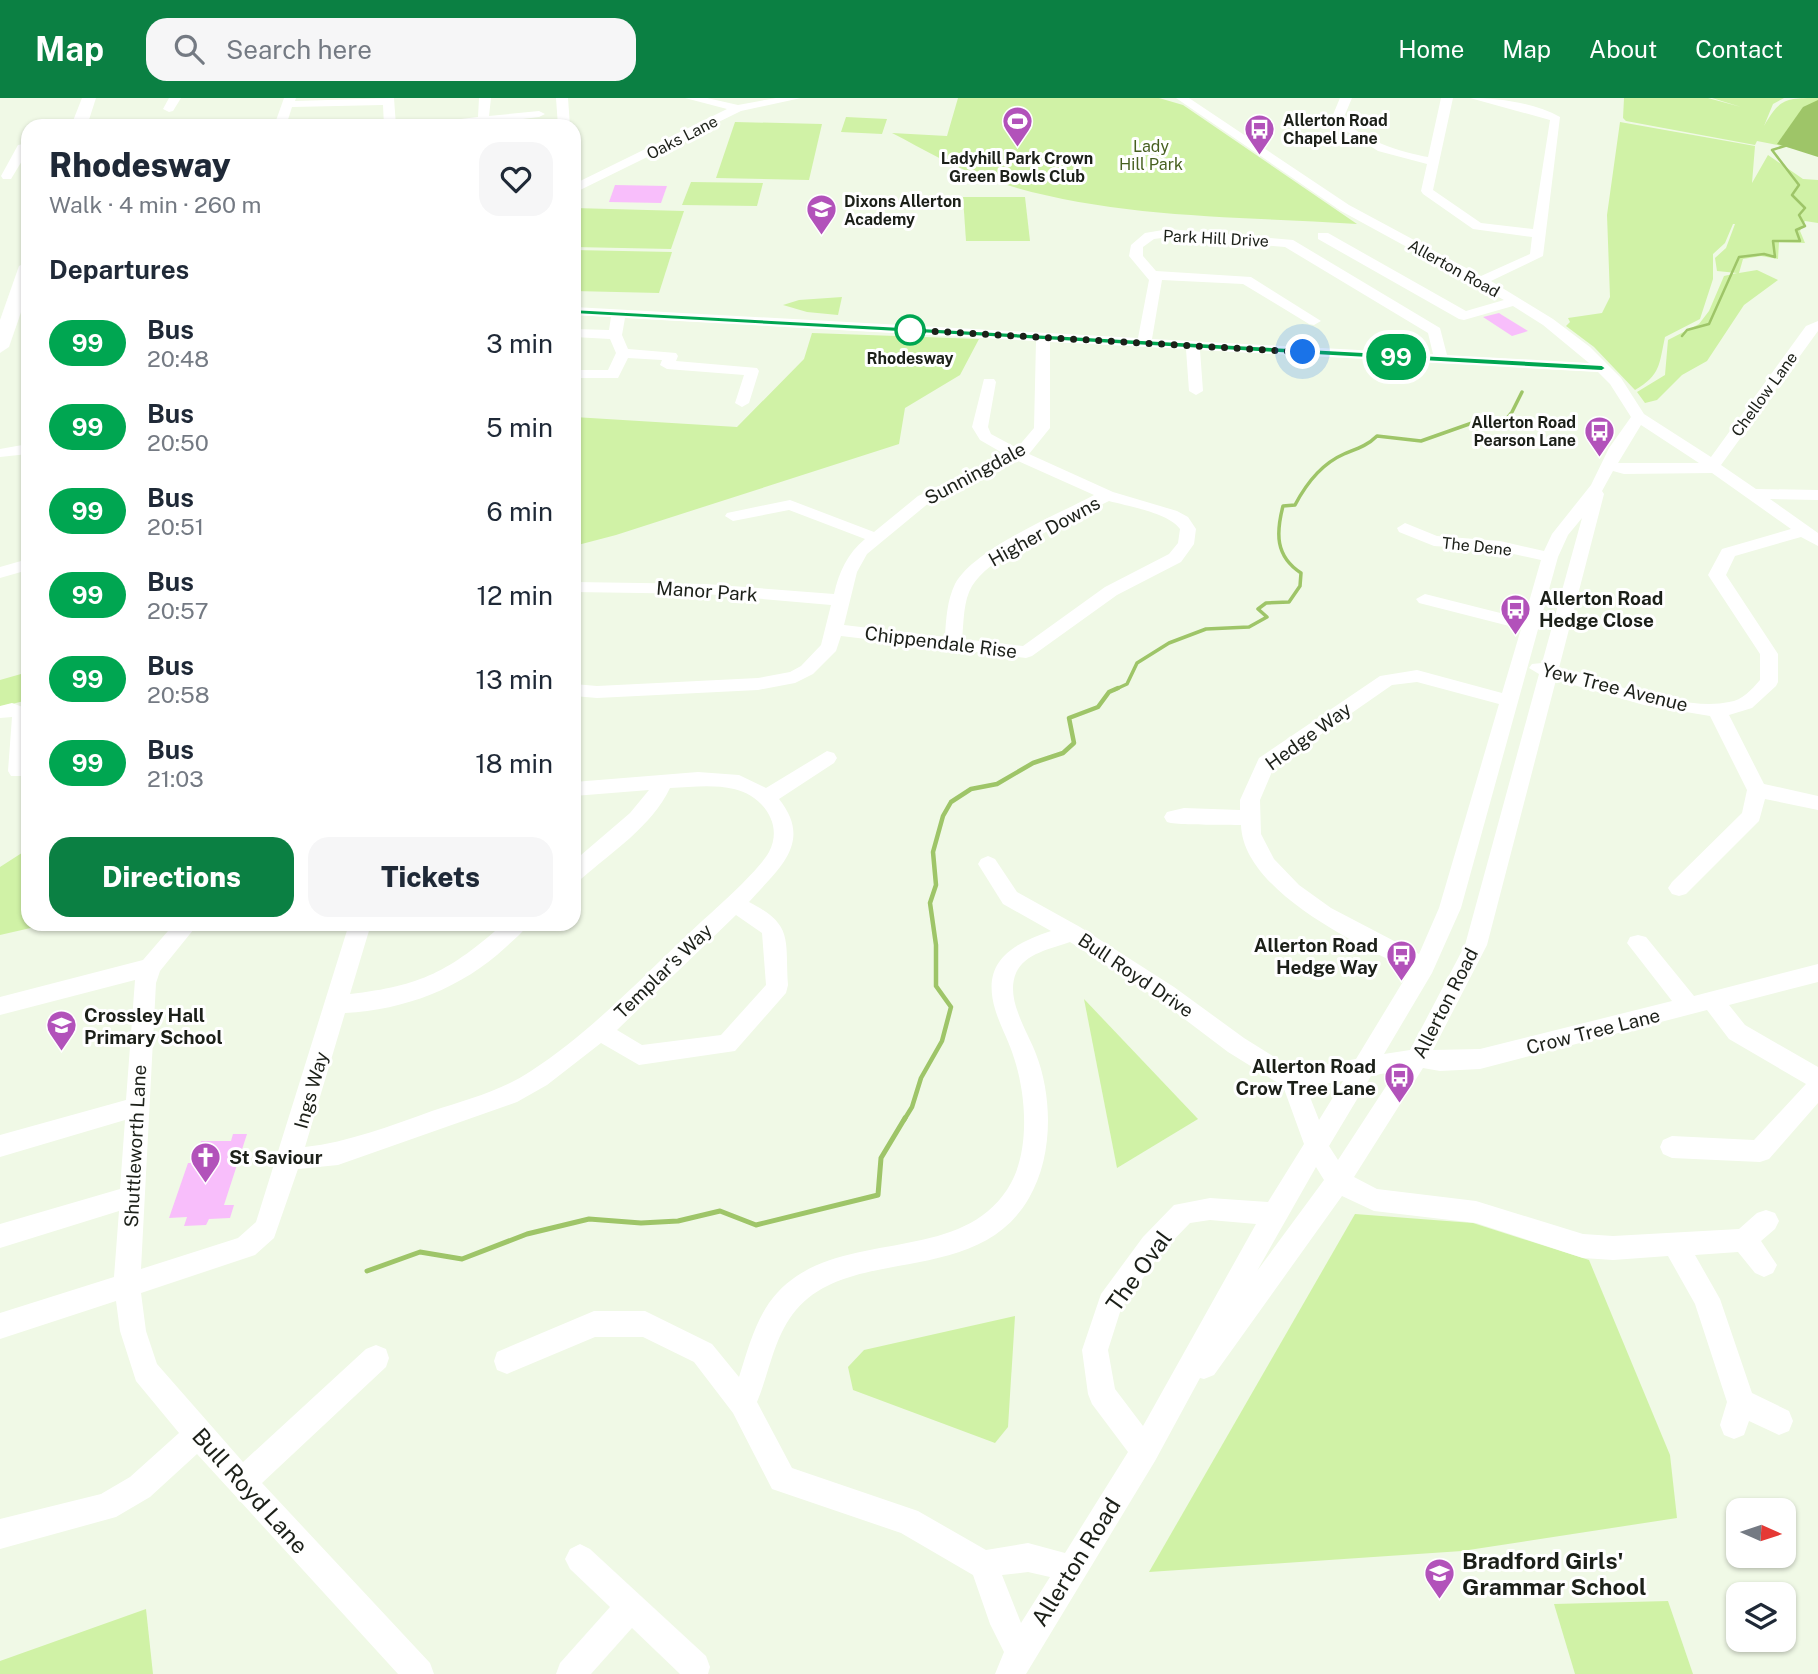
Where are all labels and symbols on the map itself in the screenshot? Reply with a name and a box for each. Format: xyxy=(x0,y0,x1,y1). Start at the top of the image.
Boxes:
sports icon: Ladyhill Park Crown Green Bowls Club xyxy=(1000,104,1034,148)
street label: Oaks Lane xyxy=(643,111,721,163)
place label: Allerton Road Chapel Lane xyxy=(1283,111,1388,148)
bus stop icon: Allerton Road Chapel Lane xyxy=(1243,112,1277,156)
park label: Lady Hill Park xyxy=(1119,137,1183,174)
place label: Ladyhill Park Crown Green Bowls Club xyxy=(941,149,1093,186)
place label: Dixons Allerton Academy xyxy=(844,192,962,229)
school or university icon: Dixons Allerton Academy xyxy=(804,193,838,237)
street label: Park Hill Drive xyxy=(1163,226,1269,251)
street label: Allerton Road xyxy=(1405,236,1503,301)
marker: Rhodesway xyxy=(895,315,925,345)
your location xyxy=(1285,334,1320,369)
line badge: 99 xyxy=(1364,334,1428,380)
street label: Chellow Lane xyxy=(1727,348,1801,440)
place label: Rhodesway xyxy=(866,349,954,368)
place label: Allerton Road Pearson Lane xyxy=(1471,413,1576,450)
bus stop icon: Allerton Road Pearson Lane xyxy=(1582,414,1616,458)
street label: Sunningdale xyxy=(921,437,1029,509)
street label: Higher Downs xyxy=(984,491,1104,571)
street label: The Dene xyxy=(1441,533,1513,560)
street label: Manor Park xyxy=(656,576,759,606)
place label: Allerton Road Hedge Close xyxy=(1539,587,1663,631)
bus stop icon: Allerton Road Hedge Close xyxy=(1499,592,1533,636)
street label: Chippendale Rise xyxy=(864,622,1018,662)
street label: Yew Tree Avenue xyxy=(1540,658,1690,716)
street label: Hedge Way xyxy=(1261,698,1355,774)
street label: Templar's Way xyxy=(610,919,716,1023)
street label: Bull Royd Drive xyxy=(1074,928,1198,1022)
place label: Allerton Road Hedge Way xyxy=(1254,934,1378,978)
bus stop icon: Allerton Road Hedge Way xyxy=(1384,939,1418,983)
street label: Allerton Road xyxy=(1408,944,1482,1062)
place label: Crossley Hall Primary School xyxy=(84,1004,223,1048)
street label: Crow Tree Lane xyxy=(1524,1004,1662,1058)
school or university icon: Crossley Hall Primary School xyxy=(44,1009,78,1053)
street label: Ings Way xyxy=(290,1049,332,1131)
place label: Allerton Road Crow Tree Lane xyxy=(1236,1055,1376,1099)
bus stop icon: Allerton Road Crow Tree Lane xyxy=(1382,1060,1416,1104)
street label: Shuttleworth Lane xyxy=(120,1064,150,1228)
church icon: St Saviour xyxy=(189,1140,223,1184)
place label: St Saviour xyxy=(229,1146,323,1168)
street label: The Oval xyxy=(1100,1225,1177,1316)
street label: Bull Royd Lane xyxy=(187,1422,314,1559)
street label: Allerton Road xyxy=(1025,1493,1126,1631)
north arrow xyxy=(1726,1498,1796,1568)
place label: Bradford Girls' Grammar School xyxy=(1462,1547,1646,1600)
school or university icon: Bradford Girls' Grammar School xyxy=(1422,1557,1456,1601)

